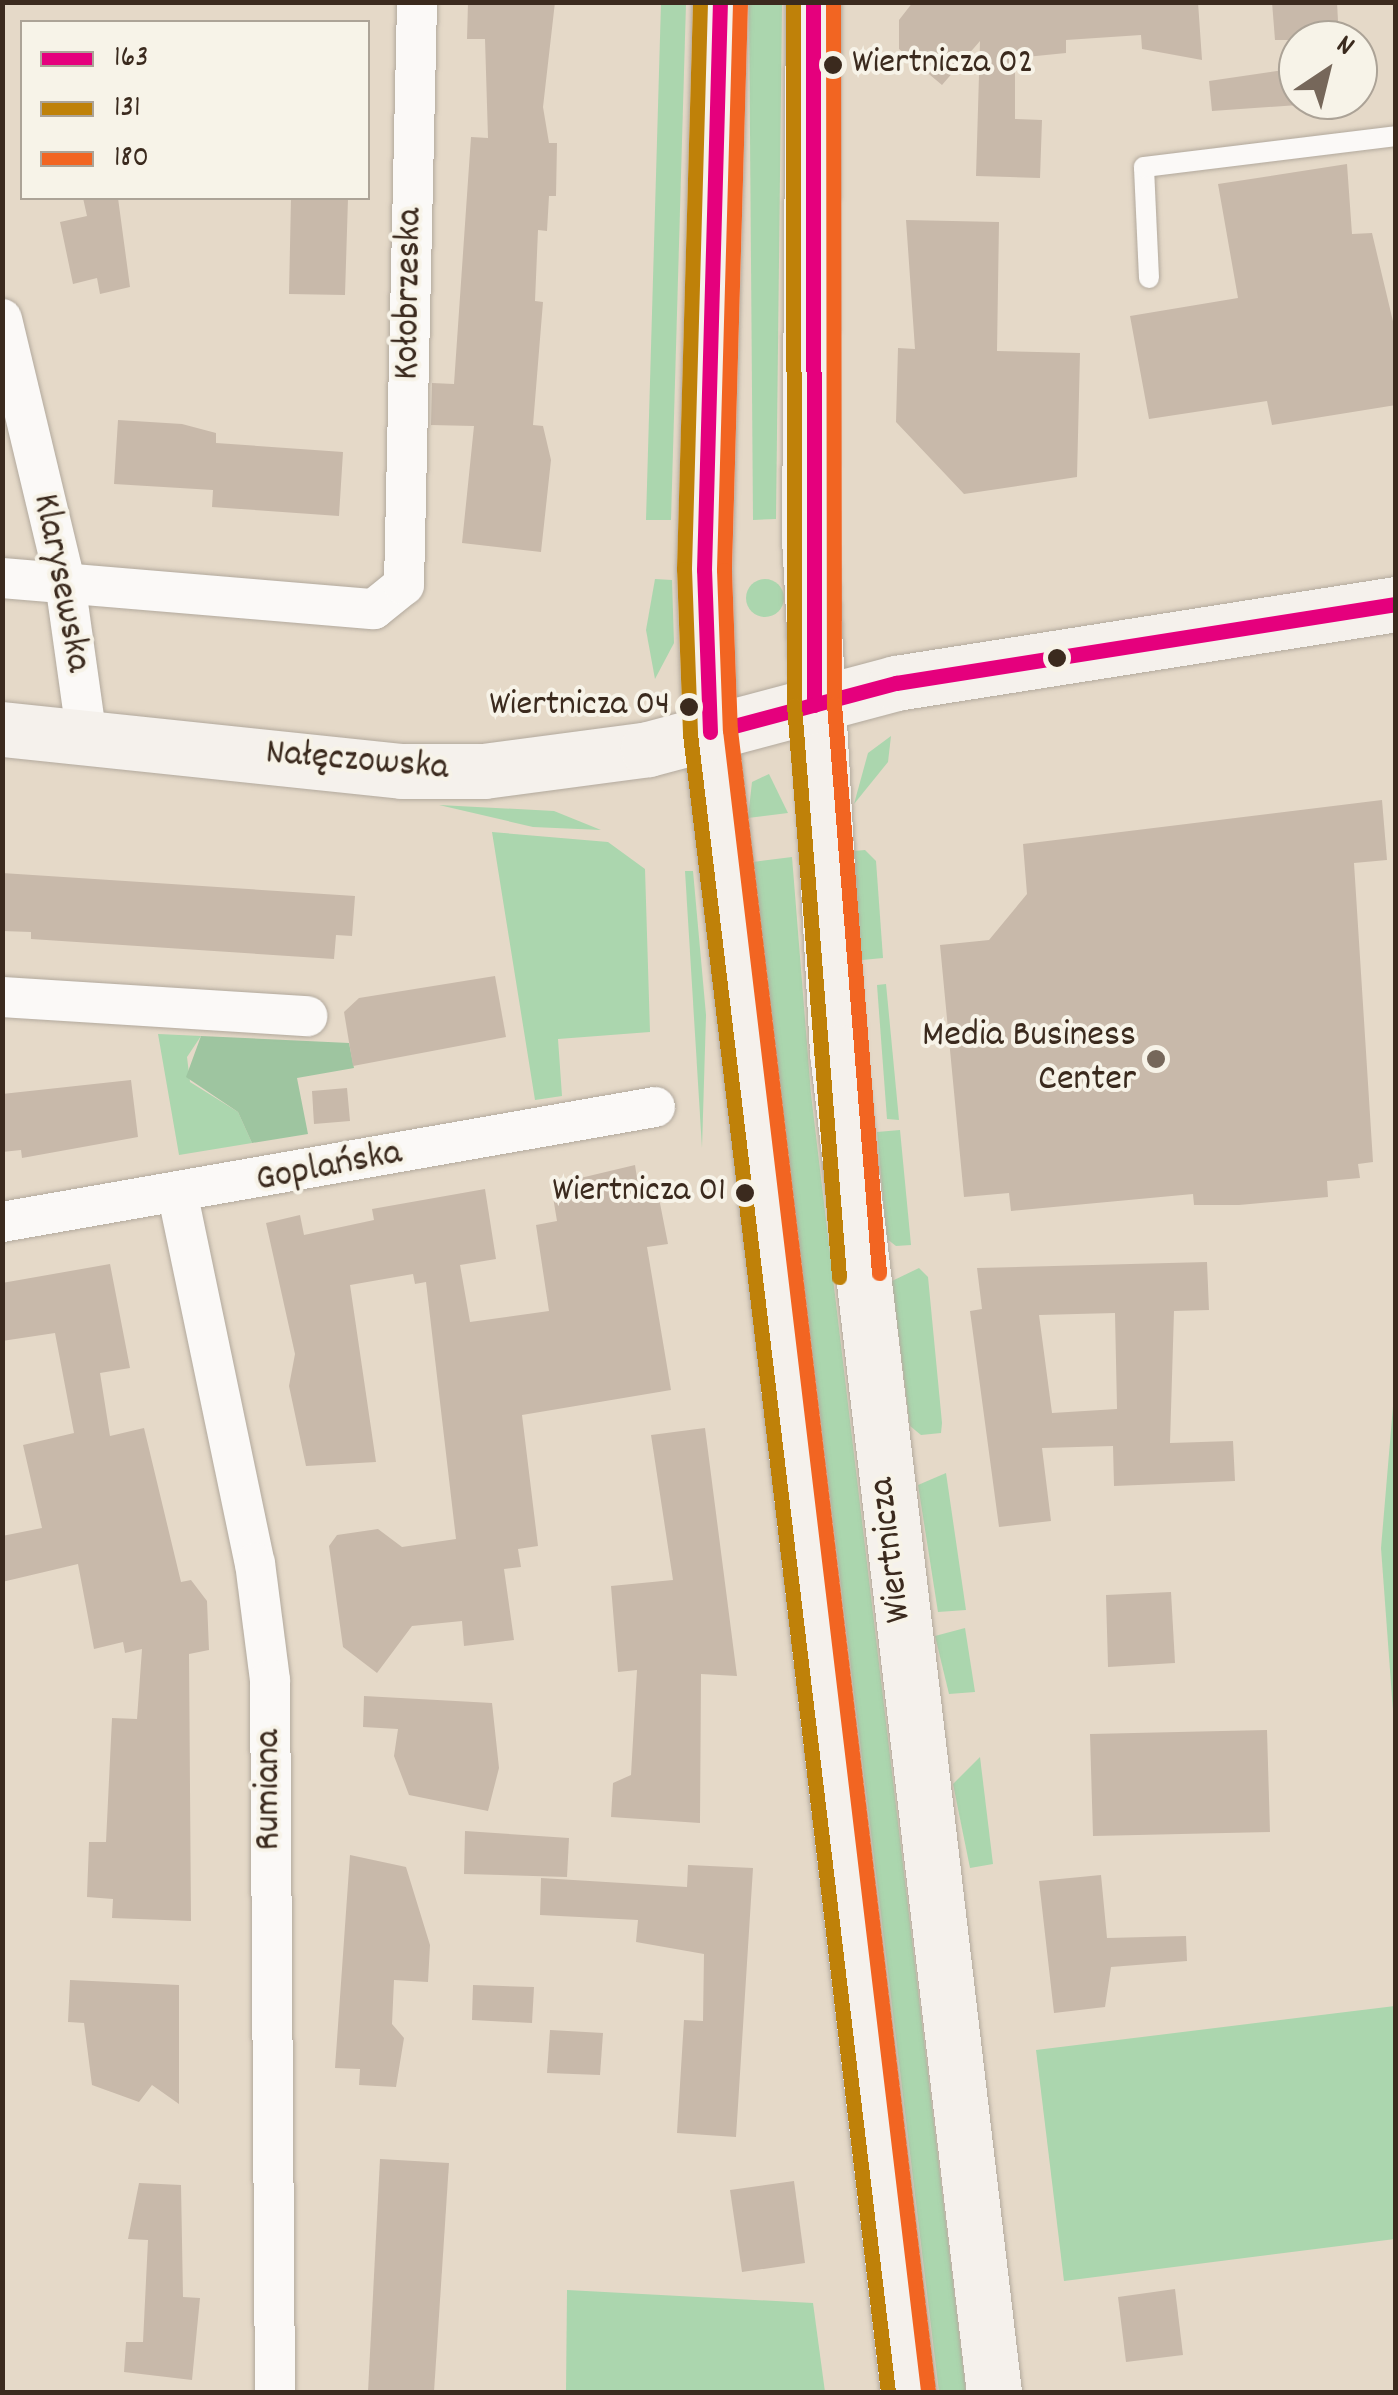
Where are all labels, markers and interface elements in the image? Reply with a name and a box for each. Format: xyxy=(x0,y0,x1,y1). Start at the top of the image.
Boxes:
legend xyxy=(20,20,370,200)
north arrow xyxy=(1278,20,1378,120)
text: N xyxy=(1327,27,1361,67)
text: 163 xyxy=(114,38,149,81)
place label: Wiertnicza 02 xyxy=(852,43,1034,87)
marker: Wiertnicza 02 xyxy=(823,55,843,75)
text: 131 xyxy=(114,88,140,131)
text: 180 xyxy=(114,138,149,181)
street label: Kołobrzeska xyxy=(386,208,434,380)
street label: Klarysewska xyxy=(20,490,100,676)
unlabelled marker xyxy=(1047,648,1067,668)
place label: Wiertnicza 04 xyxy=(489,685,670,729)
marker: Wiertnicza 04 xyxy=(679,697,699,717)
street label: Nałęczowska xyxy=(264,731,450,793)
place label: Media Business Center xyxy=(922,1014,1136,1104)
marker: Media Business Center xyxy=(1145,1048,1167,1070)
street label: Goplańska xyxy=(252,1132,406,1204)
place label: Wiertnicza 01 xyxy=(552,1171,726,1215)
marker: Wiertnicza 01 xyxy=(735,1183,755,1203)
street label: Wiertnicza xyxy=(860,1475,924,1625)
street label: Rumiana xyxy=(247,1729,293,1851)

